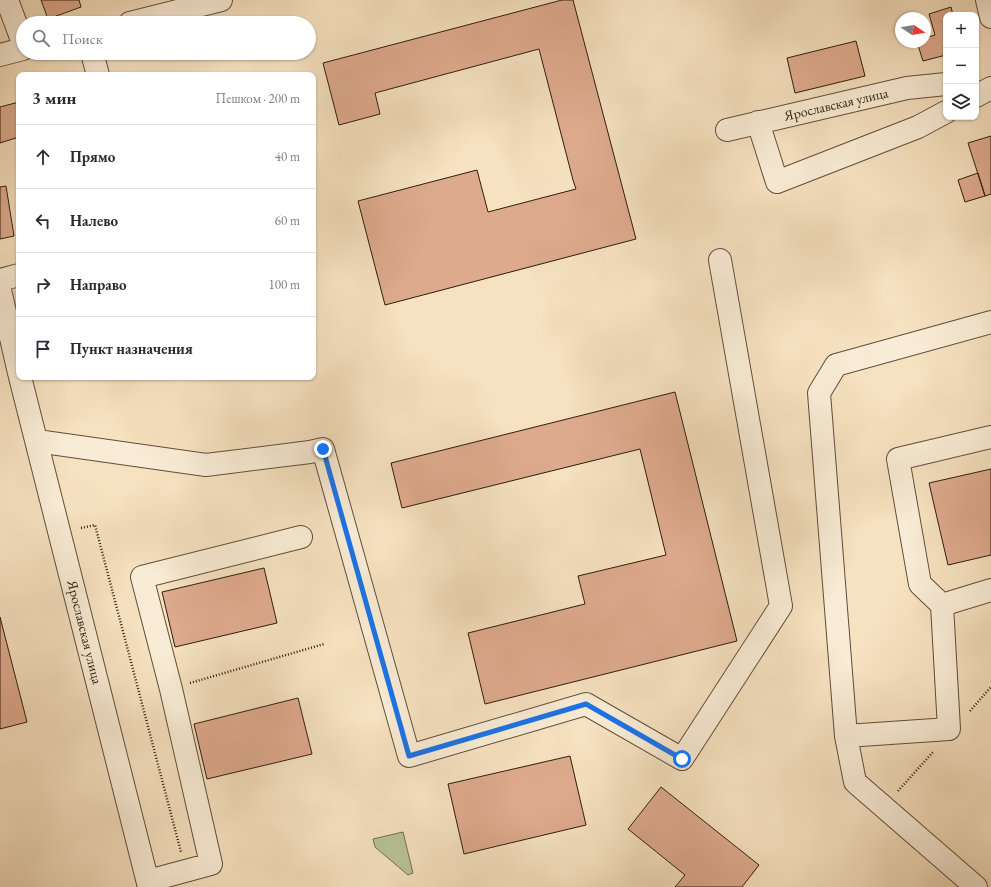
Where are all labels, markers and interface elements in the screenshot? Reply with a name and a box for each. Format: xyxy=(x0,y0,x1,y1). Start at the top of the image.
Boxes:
north arrow xyxy=(895,12,931,48)
map controls xyxy=(943,12,979,120)
button: + xyxy=(943,12,979,48)
search box xyxy=(16,16,316,60)
icon: search xyxy=(30,27,52,49)
text: Поиск xyxy=(62,29,103,48)
button: − xyxy=(943,48,979,84)
street label: Ярославская улица xyxy=(781,83,890,125)
button: layers xyxy=(943,84,979,120)
text: 3 мин xyxy=(32,87,76,109)
text: Пешком · 200 m xyxy=(216,90,300,107)
icon: ahead xyxy=(32,146,54,168)
text: Прямо xyxy=(70,147,115,166)
text: 40 m xyxy=(275,148,300,165)
icon: left xyxy=(32,210,54,232)
text: Налево xyxy=(70,211,118,230)
text: 60 m xyxy=(275,212,300,229)
icon: right xyxy=(32,274,54,296)
text: Направо xyxy=(70,275,127,294)
text: 100 m xyxy=(269,276,300,293)
icon: arrive xyxy=(32,338,54,360)
text: Пункт назначения xyxy=(70,339,193,358)
route end xyxy=(314,440,332,458)
street label: Ярославская улица xyxy=(63,577,107,686)
route start xyxy=(673,750,691,768)

